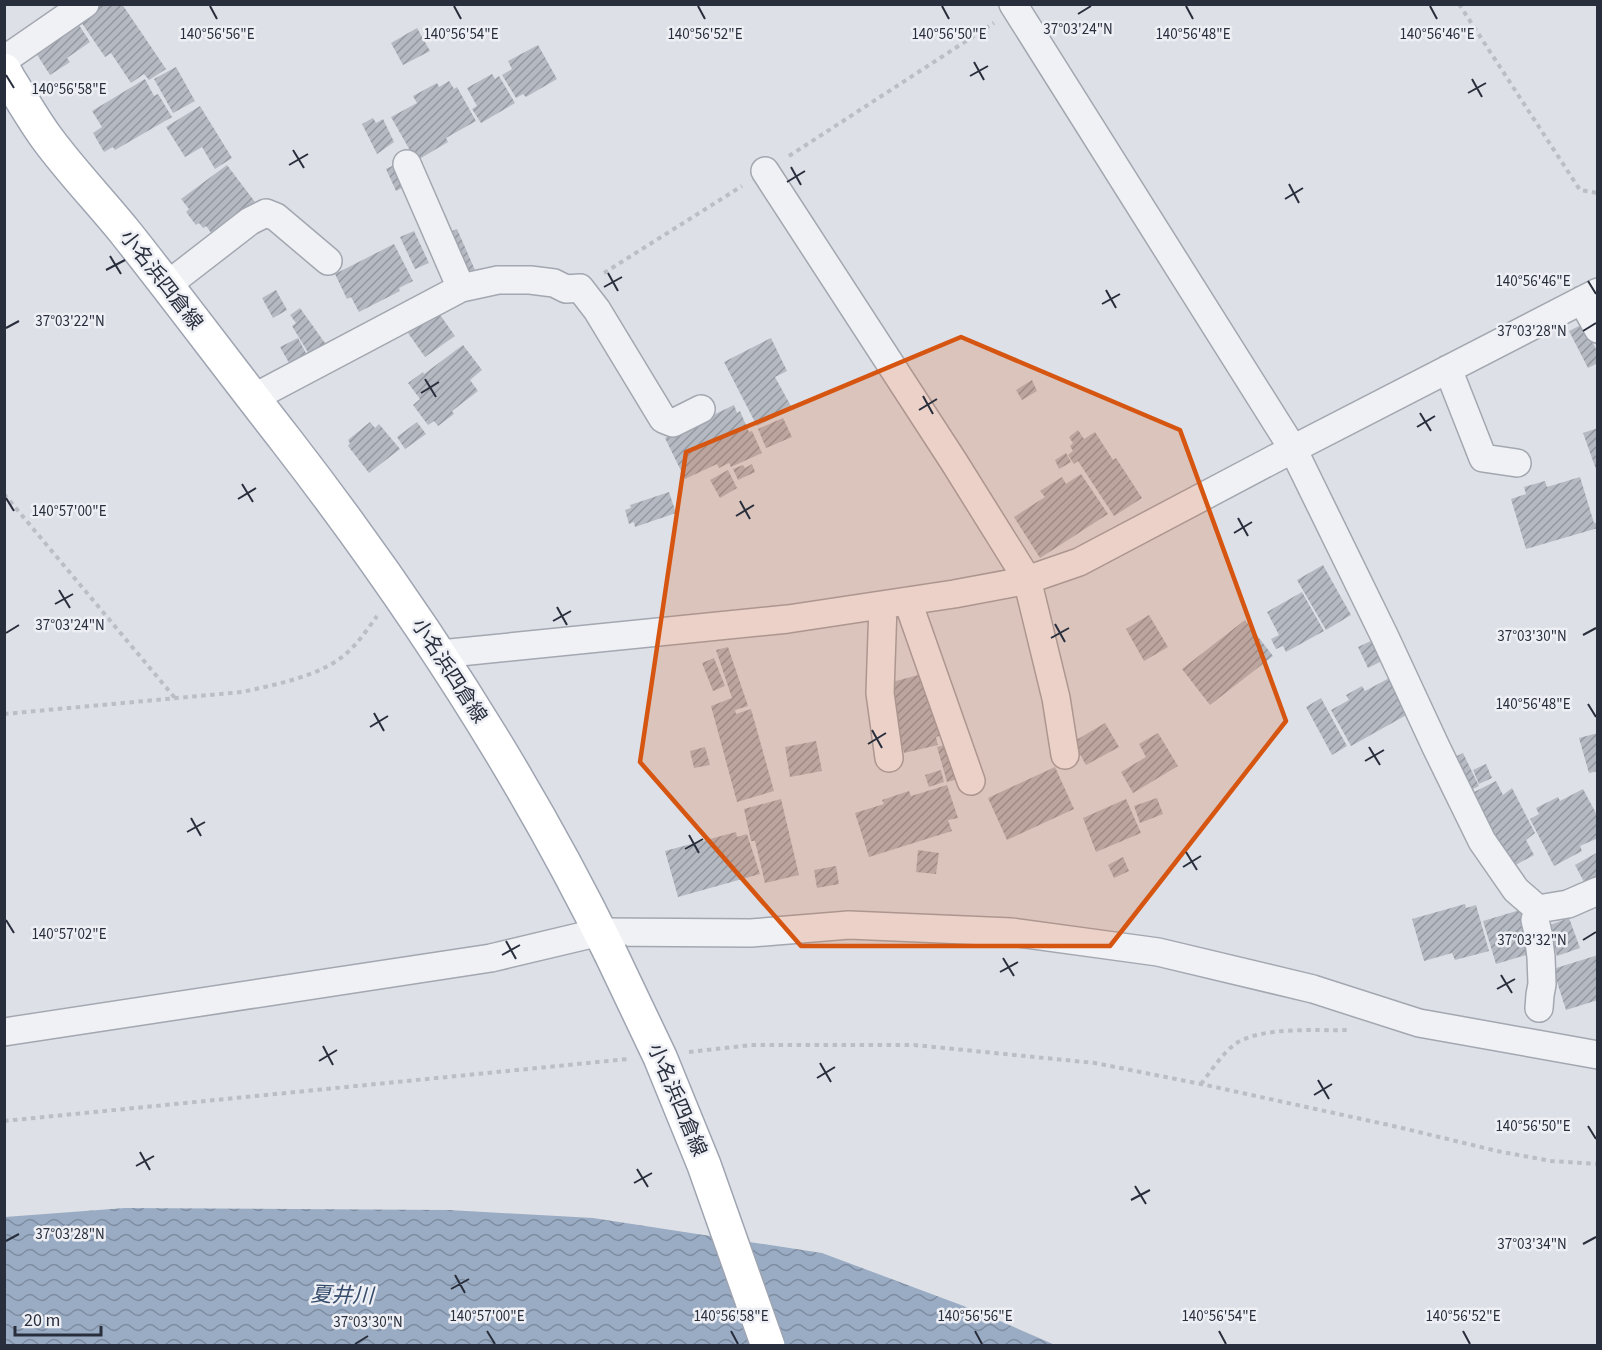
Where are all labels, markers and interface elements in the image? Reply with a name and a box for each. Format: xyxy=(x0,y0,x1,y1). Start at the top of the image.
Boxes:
text: 37°03'24"N xyxy=(1043,19,1113,40)
text: 140°56'56"E xyxy=(179,24,255,45)
text: 140°56'54"E xyxy=(423,24,499,45)
text: 140°56'52"E xyxy=(667,24,743,45)
text: 140°56'50"E xyxy=(911,24,987,45)
text: 140°56'48"E xyxy=(1155,24,1231,45)
text: 140°56'46"E xyxy=(1399,24,1475,45)
text: 140°56'58"E xyxy=(31,79,107,100)
street label: 小名浜四倉線 xyxy=(113,224,209,336)
text: 140°56'46"E xyxy=(1495,271,1571,292)
text: 37°03'22"N xyxy=(35,311,105,332)
text: 37°03'28"N xyxy=(1497,321,1567,342)
text: 140°57'00"E xyxy=(31,501,107,522)
street label: 小名浜四倉線 xyxy=(405,613,493,729)
text: 37°03'24"N xyxy=(35,615,105,636)
text: 37°03'30"N xyxy=(1497,626,1567,647)
text: 140°56'48"E xyxy=(1495,694,1571,715)
text: 140°57'02"E xyxy=(31,924,107,945)
text: 37°03'32"N xyxy=(1497,930,1567,951)
street label: 小名浜四倉線 xyxy=(641,1039,713,1161)
text: 140°56'50"E xyxy=(1495,1116,1571,1137)
text: 37°03'28"N xyxy=(35,1224,105,1245)
text: 37°03'34"N xyxy=(1497,1234,1567,1255)
water label: 夏井川 xyxy=(310,1279,376,1311)
scale bar xyxy=(15,1299,100,1337)
text: 140°57'00"E xyxy=(449,1306,525,1327)
text: 140°56'58"E xyxy=(693,1306,769,1327)
text: 140°56'56"E xyxy=(937,1306,1013,1327)
text: 140°56'54"E xyxy=(1181,1306,1257,1327)
text: 140°56'52"E xyxy=(1425,1306,1501,1327)
text: 20 m xyxy=(24,1308,60,1333)
text: 37°03'30"N xyxy=(333,1312,403,1333)

